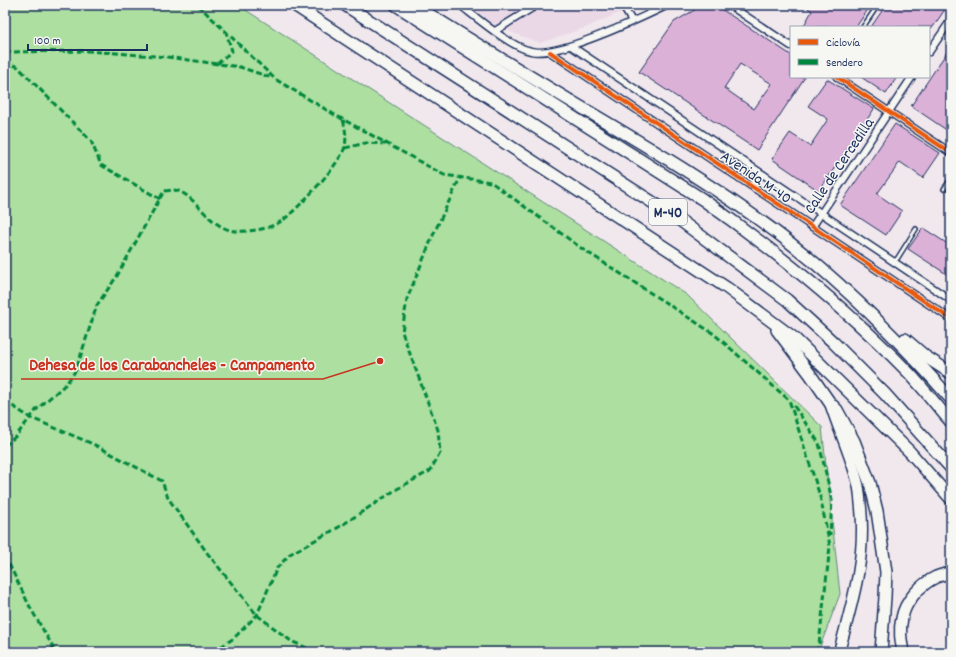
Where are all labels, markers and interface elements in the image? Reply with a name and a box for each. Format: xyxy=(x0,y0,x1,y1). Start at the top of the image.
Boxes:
scale bar xyxy=(28,26,147,52)
legend xyxy=(790,26,930,78)
text: 100 m xyxy=(34,33,61,50)
text: Ciclovía xyxy=(826,35,860,52)
text: Sendero xyxy=(826,55,863,72)
street label: Calle de Cercedilla xyxy=(799,113,881,219)
street label: Avenida M-40 xyxy=(715,146,796,210)
road number: M-40 xyxy=(649,199,687,225)
callout: Dehesa de los Carabancheles - Campamento xyxy=(21,350,323,379)
text: Dehesa de los Carabancheles - Campamento xyxy=(29,355,315,379)

